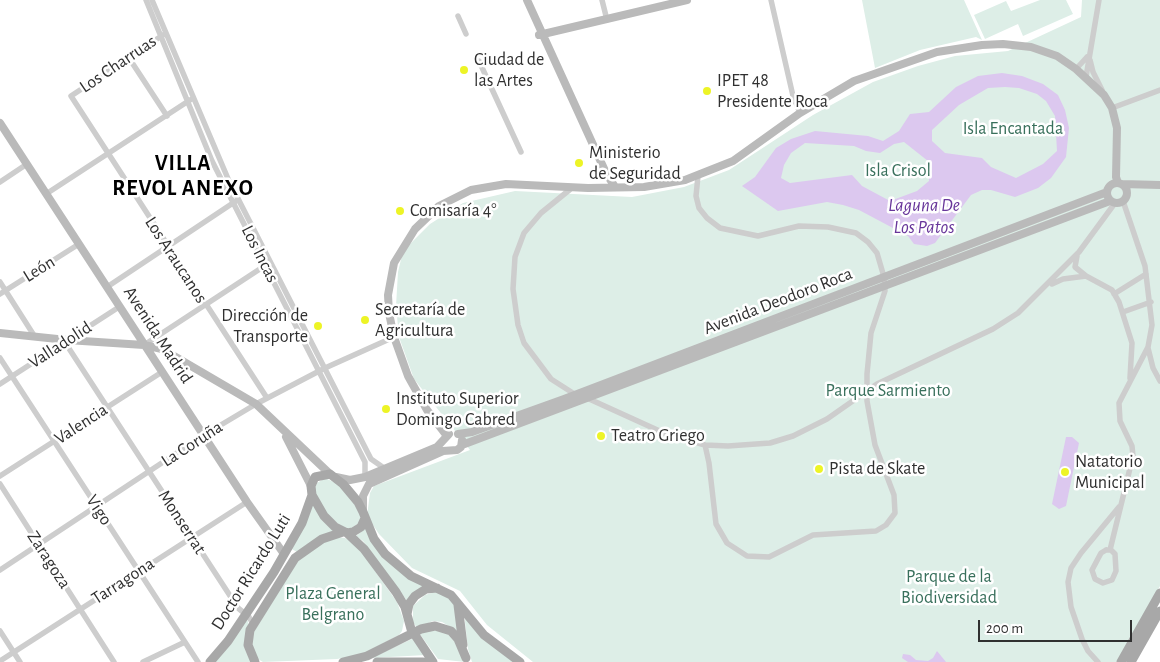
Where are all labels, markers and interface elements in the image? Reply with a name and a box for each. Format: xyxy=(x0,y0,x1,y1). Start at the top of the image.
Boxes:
street label: Los Charruas xyxy=(75,30,161,98)
place label: Ciudad de las Artes xyxy=(474,49,544,92)
marker: Ciudad de las Artes xyxy=(458,64,470,76)
place label: IPET 48 Presidente Roca xyxy=(717,70,828,112)
marker: IPET 48 Presidente Roca xyxy=(701,85,713,97)
park label: Isla Encantada xyxy=(963,118,1063,140)
place label: Ministerio de Seguridad xyxy=(589,142,681,184)
district label: VILLA REVOL ANEXO xyxy=(111,150,255,202)
marker: Ministerio de Seguridad xyxy=(573,157,585,169)
park label: Isla Crisol xyxy=(865,160,931,182)
water label: Laguna De Los Patos xyxy=(888,194,960,238)
place label: Comisaría 4° xyxy=(410,200,497,222)
marker: Comisaría 4° xyxy=(394,205,406,217)
street label: Los Araucanos xyxy=(140,213,212,307)
street label: Los Incas xyxy=(236,222,284,286)
street label: León xyxy=(19,251,59,287)
street label: Avenida Deodoro Roca xyxy=(701,263,855,339)
street label: Avenida Madrid xyxy=(119,283,197,387)
place label: Secretaría de Agricultura xyxy=(375,299,465,342)
place label: Dirección de Transporte xyxy=(221,305,308,348)
marker: Secretaría de Agricultura xyxy=(359,314,371,326)
street label: Valladolid xyxy=(24,317,96,373)
marker: Dirección de Transporte xyxy=(312,320,324,332)
park label: Parque Sarmiento xyxy=(825,380,951,402)
place label: Instituto Superior Domingo Cabred xyxy=(396,388,519,430)
street label: Valencia xyxy=(50,399,112,449)
marker: Instituto Superior Domingo Cabred xyxy=(380,403,392,415)
street label: La Coruña xyxy=(157,416,227,472)
place label: Teatro Griego xyxy=(611,425,705,447)
marker: Teatro Griego xyxy=(595,430,607,442)
place label: Natatorio Municipal xyxy=(1075,451,1145,494)
place label: Pista de Skate xyxy=(829,458,925,480)
marker: Pista de Skate xyxy=(813,463,825,475)
marker: Natatorio Municipal xyxy=(1059,466,1071,478)
street label: Monserrat xyxy=(153,486,211,558)
street label: Vigo xyxy=(81,491,117,529)
street label: Doctor Ricardo Luti xyxy=(207,510,295,634)
street label: Zaragoza xyxy=(22,527,76,593)
street label: Tarragona xyxy=(88,553,158,609)
park label: Parque de la Biodiversidad xyxy=(901,566,997,608)
park label: Plaza General Belgrano xyxy=(285,583,381,626)
scale bar xyxy=(980,610,1134,642)
text: 200 m xyxy=(986,621,1023,636)

